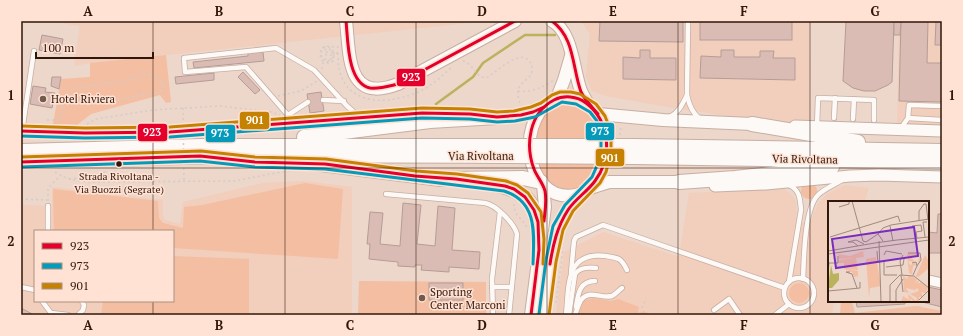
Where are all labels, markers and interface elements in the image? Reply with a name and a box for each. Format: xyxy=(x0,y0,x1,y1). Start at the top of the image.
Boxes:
text: A xyxy=(83,2,93,20)
text: B xyxy=(215,2,223,20)
text: C xyxy=(346,2,354,20)
text: D xyxy=(477,2,487,20)
text: E xyxy=(609,2,617,20)
text: F xyxy=(740,2,748,20)
text: G xyxy=(870,2,880,20)
scale bar xyxy=(36,34,153,60)
text: 100 m xyxy=(42,40,75,55)
line badge: 923 xyxy=(396,68,426,87)
text: 923 xyxy=(402,70,420,84)
text: 1 xyxy=(7,86,15,104)
text: 1 xyxy=(948,86,956,104)
place label: Hotel Riviera xyxy=(51,92,116,106)
marker: Hotel Riviera xyxy=(38,94,48,104)
line badge: 901 xyxy=(239,111,270,130)
text: 901 xyxy=(246,113,264,127)
line badge: 973 xyxy=(585,122,615,141)
line badge: 923 xyxy=(137,123,168,142)
line badge: 973 xyxy=(205,124,236,143)
text: 973 xyxy=(591,124,609,138)
text: 923 xyxy=(143,125,161,139)
text: 973 xyxy=(211,126,229,140)
line badge: 901 xyxy=(595,148,625,167)
street label: Via Rivoltana xyxy=(448,149,514,163)
text: 901 xyxy=(601,151,619,165)
street label: Via Rivoltana xyxy=(772,151,838,167)
marker: Strada Rivoltana - Via Buozzi (Segrate) xyxy=(114,159,124,169)
place label: Strada Rivoltana - Via Buozzi (Segrate) xyxy=(74,170,164,196)
inset map xyxy=(828,201,929,302)
legend xyxy=(34,230,174,302)
text: 2 xyxy=(7,232,15,250)
text: 2 xyxy=(948,232,956,250)
text: 923 xyxy=(70,238,89,253)
text: 973 xyxy=(70,258,89,273)
text: 901 xyxy=(70,278,89,293)
place label: Sporting Center Marconi xyxy=(430,285,506,312)
marker: Sporting Center Marconi xyxy=(417,293,427,303)
text: A xyxy=(83,316,93,334)
text: B xyxy=(215,316,223,334)
text: C xyxy=(346,316,354,334)
text: D xyxy=(477,316,487,334)
text: E xyxy=(609,316,617,334)
text: F xyxy=(740,316,748,334)
text: G xyxy=(870,316,880,334)

